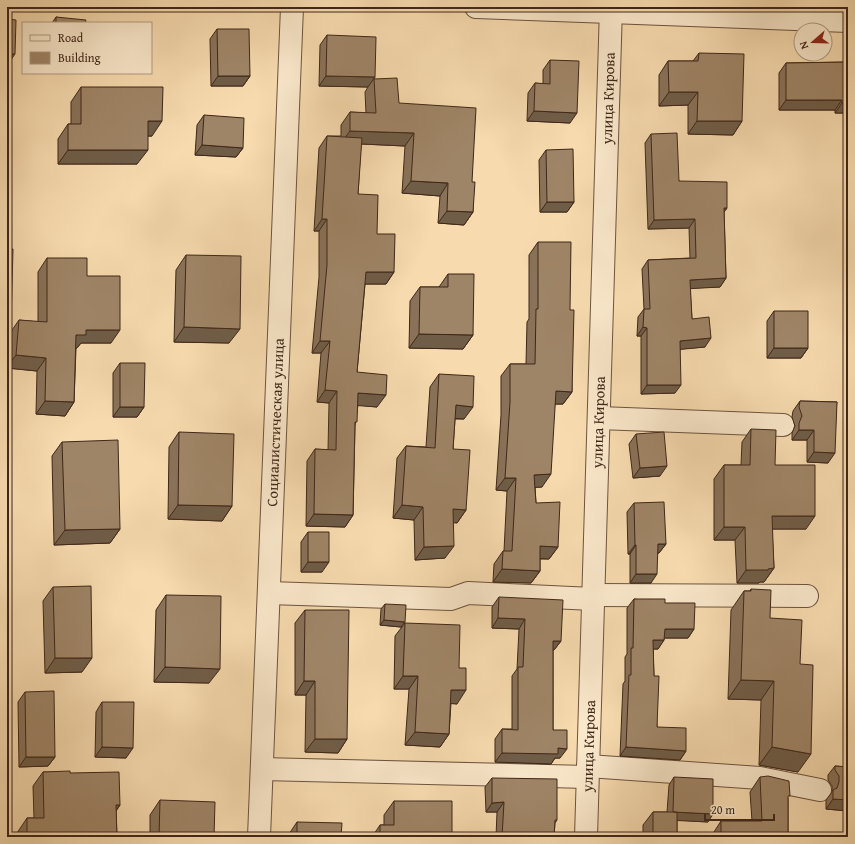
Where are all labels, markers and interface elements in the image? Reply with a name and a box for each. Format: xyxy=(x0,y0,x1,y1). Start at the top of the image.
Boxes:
legend xyxy=(22,22,152,74)
north arrow xyxy=(793,22,833,62)
text: Road xyxy=(58,29,84,46)
text: N xyxy=(795,39,812,52)
text: Building xyxy=(58,49,101,66)
street label: улица Кирова xyxy=(596,51,620,146)
street label: Социалистическая улица xyxy=(261,337,289,507)
street label: улица Кирова xyxy=(586,375,610,470)
street label: улица Кирова xyxy=(576,699,600,793)
scale bar xyxy=(705,796,774,822)
text: 20 m xyxy=(711,801,735,818)

